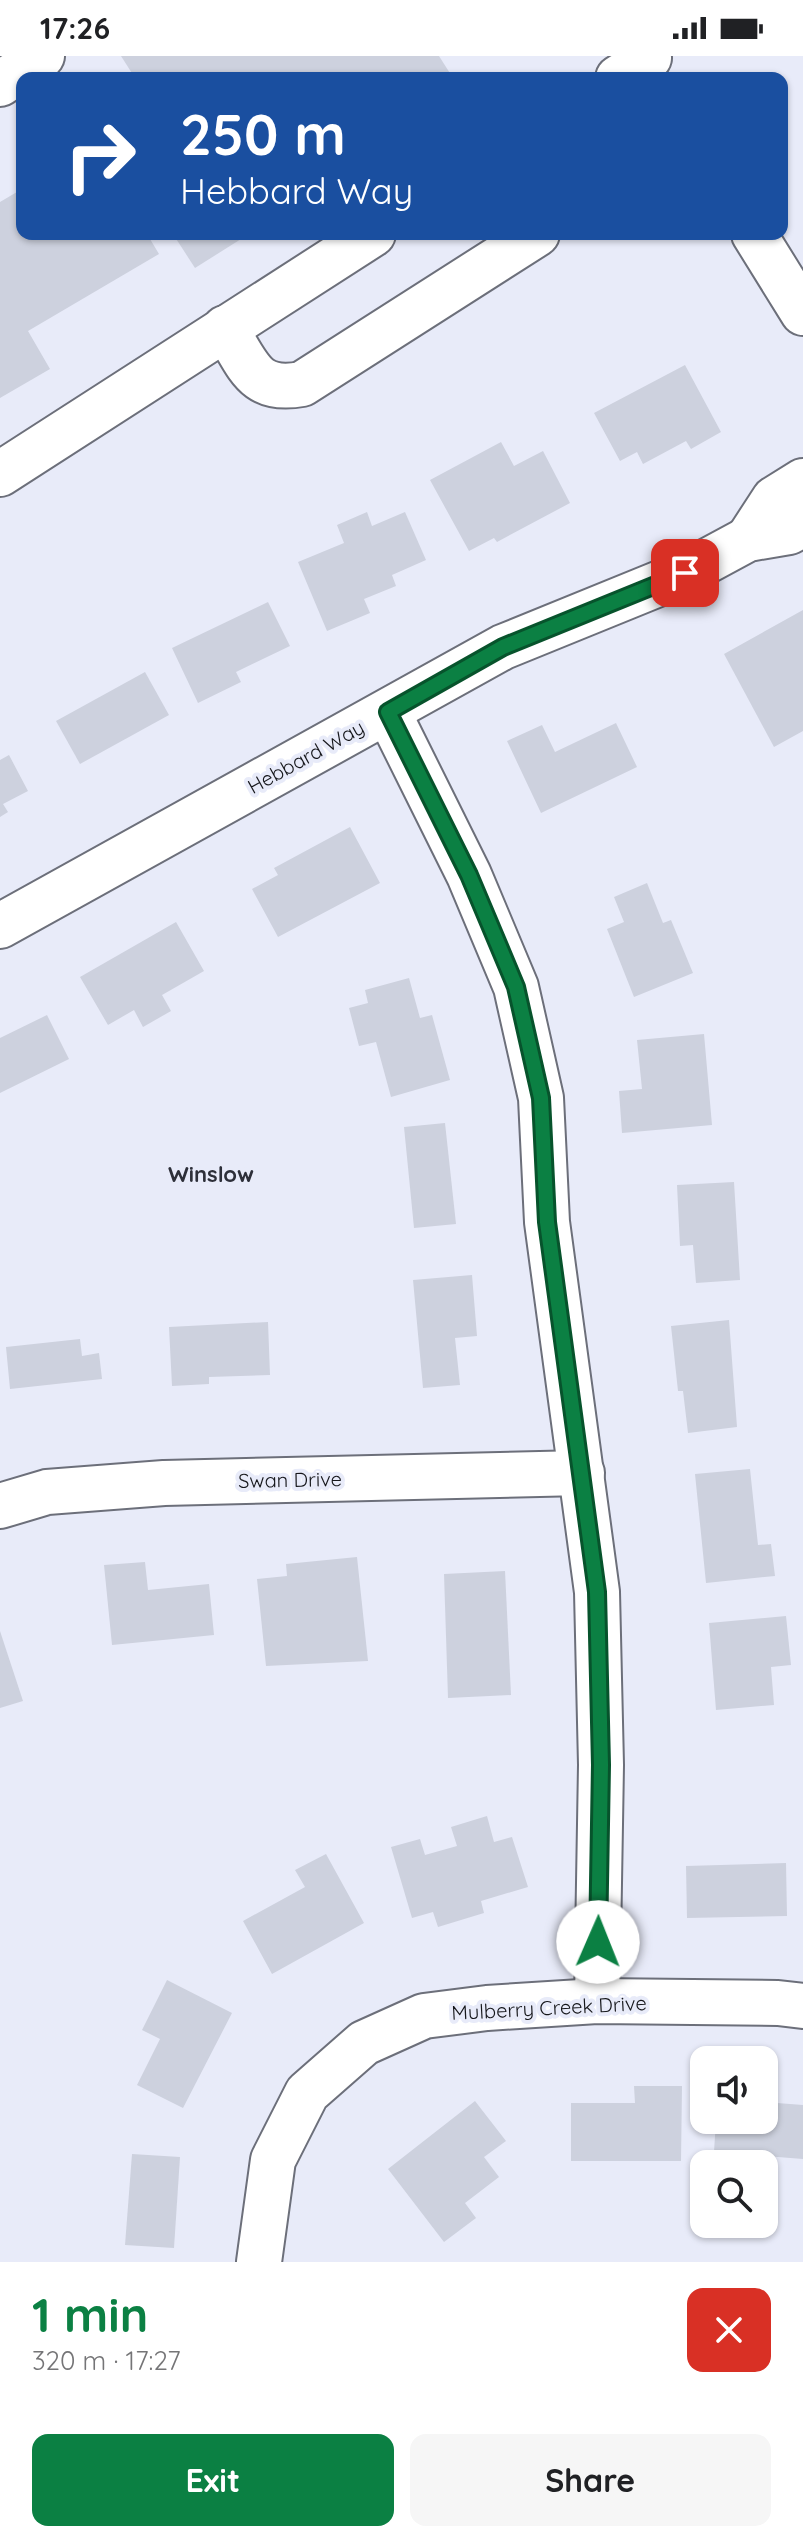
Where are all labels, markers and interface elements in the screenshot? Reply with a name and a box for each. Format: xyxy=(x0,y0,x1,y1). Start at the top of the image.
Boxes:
text: 17:26 xyxy=(40,9,110,47)
text: 250 m xyxy=(180,99,346,169)
icon: right xyxy=(48,104,152,208)
text: Hebbard Way xyxy=(180,168,413,213)
pin xyxy=(651,539,719,607)
icon: arrive xyxy=(663,551,707,595)
street label: Hebbard Way xyxy=(243,714,368,799)
district label: Winslow xyxy=(168,1160,254,1188)
street label: Swan Drive xyxy=(238,1466,342,1493)
position arrow xyxy=(556,1900,640,1984)
street label: Mulberry Creek Drive xyxy=(451,1990,647,2025)
map controls xyxy=(690,2046,778,2238)
button: sound xyxy=(690,2046,778,2134)
button: search xyxy=(690,2150,778,2238)
text: 1 min xyxy=(32,2284,148,2344)
button: close xyxy=(687,2288,771,2372)
text: 320 m · 17:27 xyxy=(32,2344,181,2377)
button: Exit xyxy=(32,2434,394,2526)
button: Share xyxy=(410,2434,771,2526)

